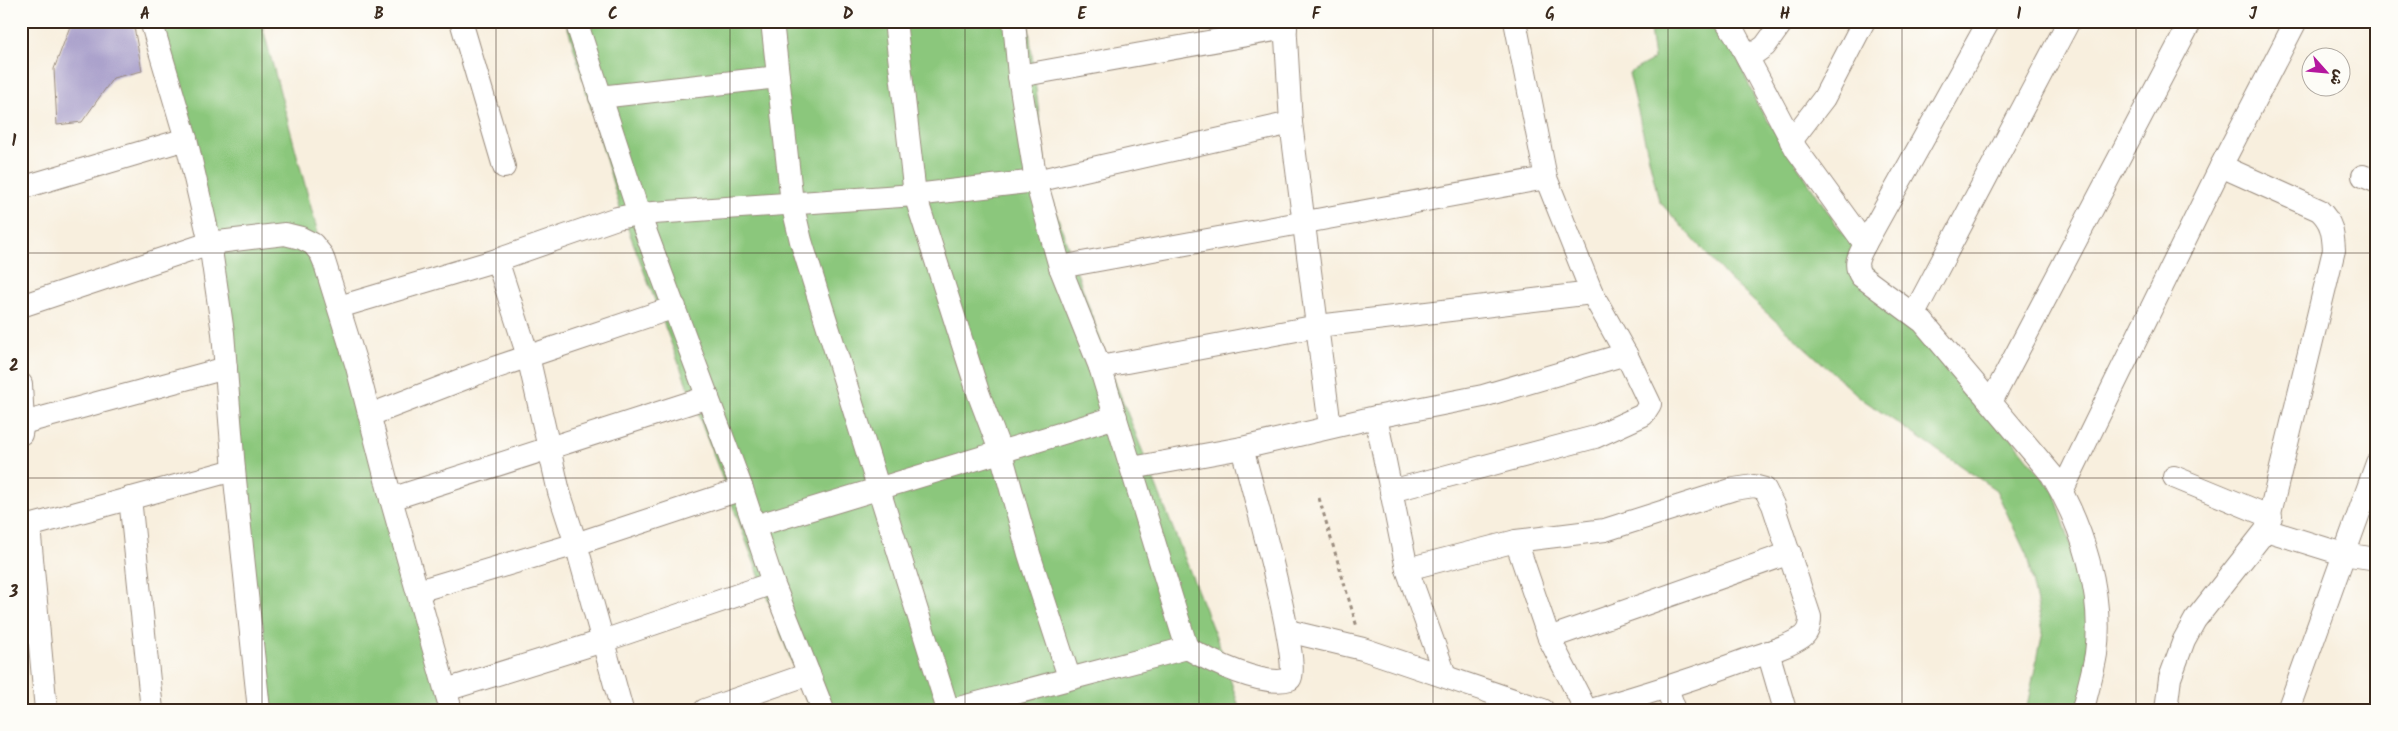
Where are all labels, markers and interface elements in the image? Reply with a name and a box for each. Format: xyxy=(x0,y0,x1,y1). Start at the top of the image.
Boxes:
text: A xyxy=(140,2,150,27)
text: B xyxy=(374,2,384,27)
text: C xyxy=(608,2,618,27)
text: D xyxy=(843,2,854,27)
text: E xyxy=(1078,2,1088,27)
text: F xyxy=(1312,2,1322,27)
text: G xyxy=(1545,2,1555,27)
text: H xyxy=(1780,2,1790,27)
text: I xyxy=(2017,2,2022,27)
text: J xyxy=(2249,2,2258,27)
north arrow xyxy=(2300,48,2350,98)
text: ش xyxy=(2323,66,2350,89)
text: 1 xyxy=(12,129,17,154)
text: 2 xyxy=(9,354,19,379)
text: 3 xyxy=(9,580,19,605)

